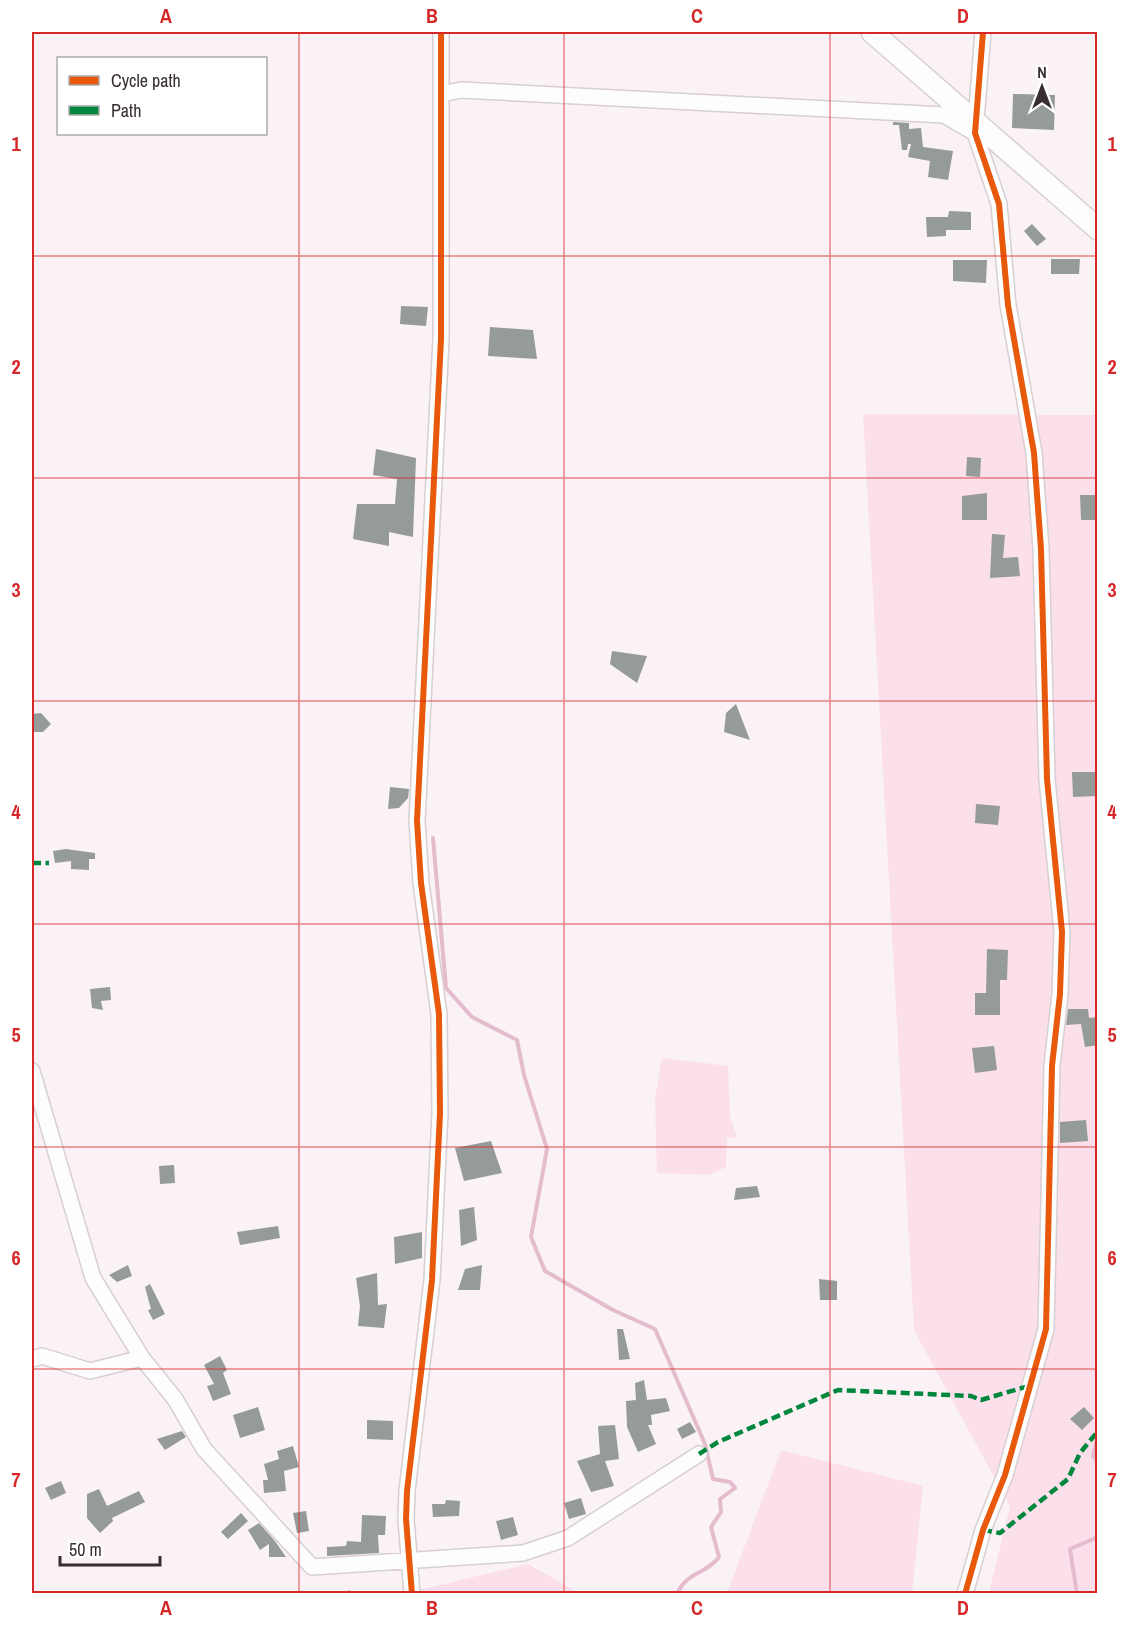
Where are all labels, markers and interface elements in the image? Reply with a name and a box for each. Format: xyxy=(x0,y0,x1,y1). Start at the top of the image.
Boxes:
text: A xyxy=(160,2,172,29)
text: B xyxy=(426,2,438,29)
text: C xyxy=(691,2,703,29)
text: D xyxy=(957,2,969,29)
legend xyxy=(57,57,267,135)
north arrow xyxy=(1012,57,1072,117)
text: N xyxy=(1037,61,1047,83)
text: Cycle path xyxy=(111,68,181,93)
text: Path xyxy=(111,98,141,123)
text: 1 xyxy=(11,130,21,157)
text: 1 xyxy=(1107,130,1117,157)
text: 2 xyxy=(11,353,21,380)
text: 2 xyxy=(1107,353,1117,380)
text: 3 xyxy=(11,576,21,603)
text: 3 xyxy=(1107,576,1117,603)
text: 4 xyxy=(11,798,21,825)
text: 4 xyxy=(1107,798,1117,825)
text: 5 xyxy=(11,1021,21,1048)
text: 5 xyxy=(1107,1021,1117,1048)
text: 6 xyxy=(11,1244,21,1271)
text: 6 xyxy=(1107,1244,1117,1271)
text: 7 xyxy=(11,1466,21,1493)
text: 7 xyxy=(1107,1466,1117,1493)
scale bar xyxy=(60,1529,160,1567)
text: 50 m xyxy=(69,1537,102,1562)
text: A xyxy=(160,1594,172,1621)
text: B xyxy=(426,1594,438,1621)
text: C xyxy=(691,1594,703,1621)
text: D xyxy=(957,1594,969,1621)

